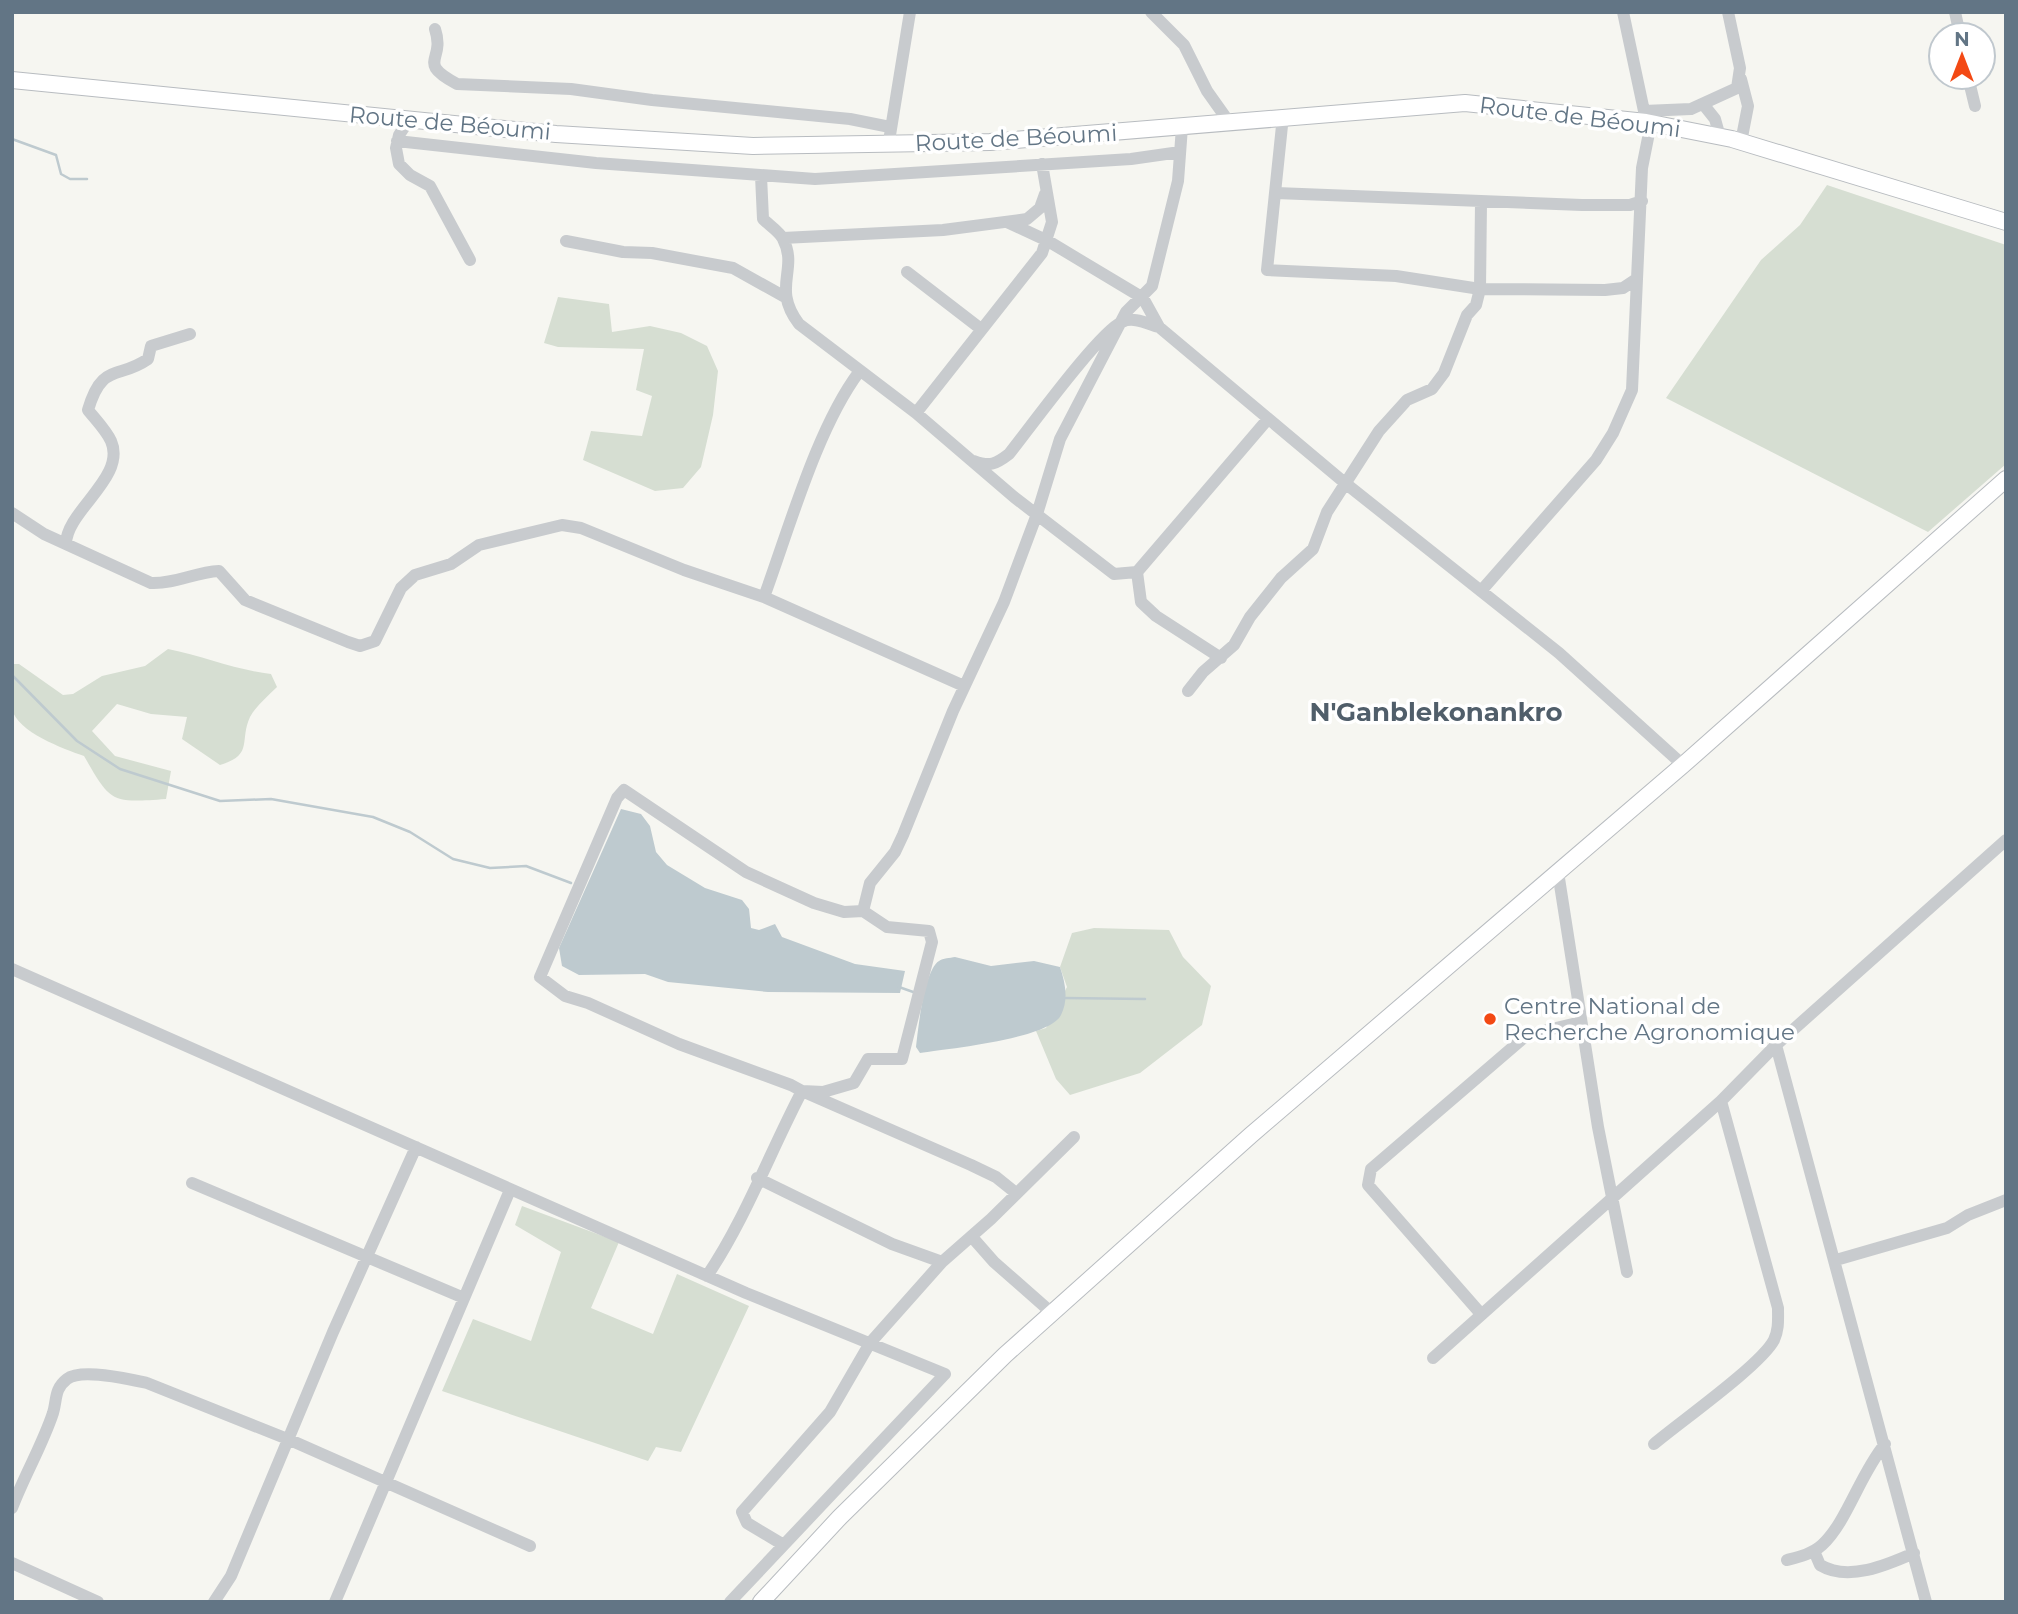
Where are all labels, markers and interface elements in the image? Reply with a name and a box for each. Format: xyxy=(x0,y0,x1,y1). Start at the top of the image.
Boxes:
north arrow xyxy=(1927,21,1997,91)
text: N xyxy=(1954,28,1970,51)
street label: Route de Béoumi xyxy=(1478,91,1682,143)
street label: Route de Béoumi xyxy=(348,100,552,146)
street label: Route de Béoumi xyxy=(914,119,1118,157)
district label: N'Ganblekonankro xyxy=(1309,696,1563,728)
place label: Centre National de Recherche Agronomique xyxy=(1504,992,1795,1046)
marker: Centre National de Recherche Agronomique xyxy=(1482,1011,1498,1027)

